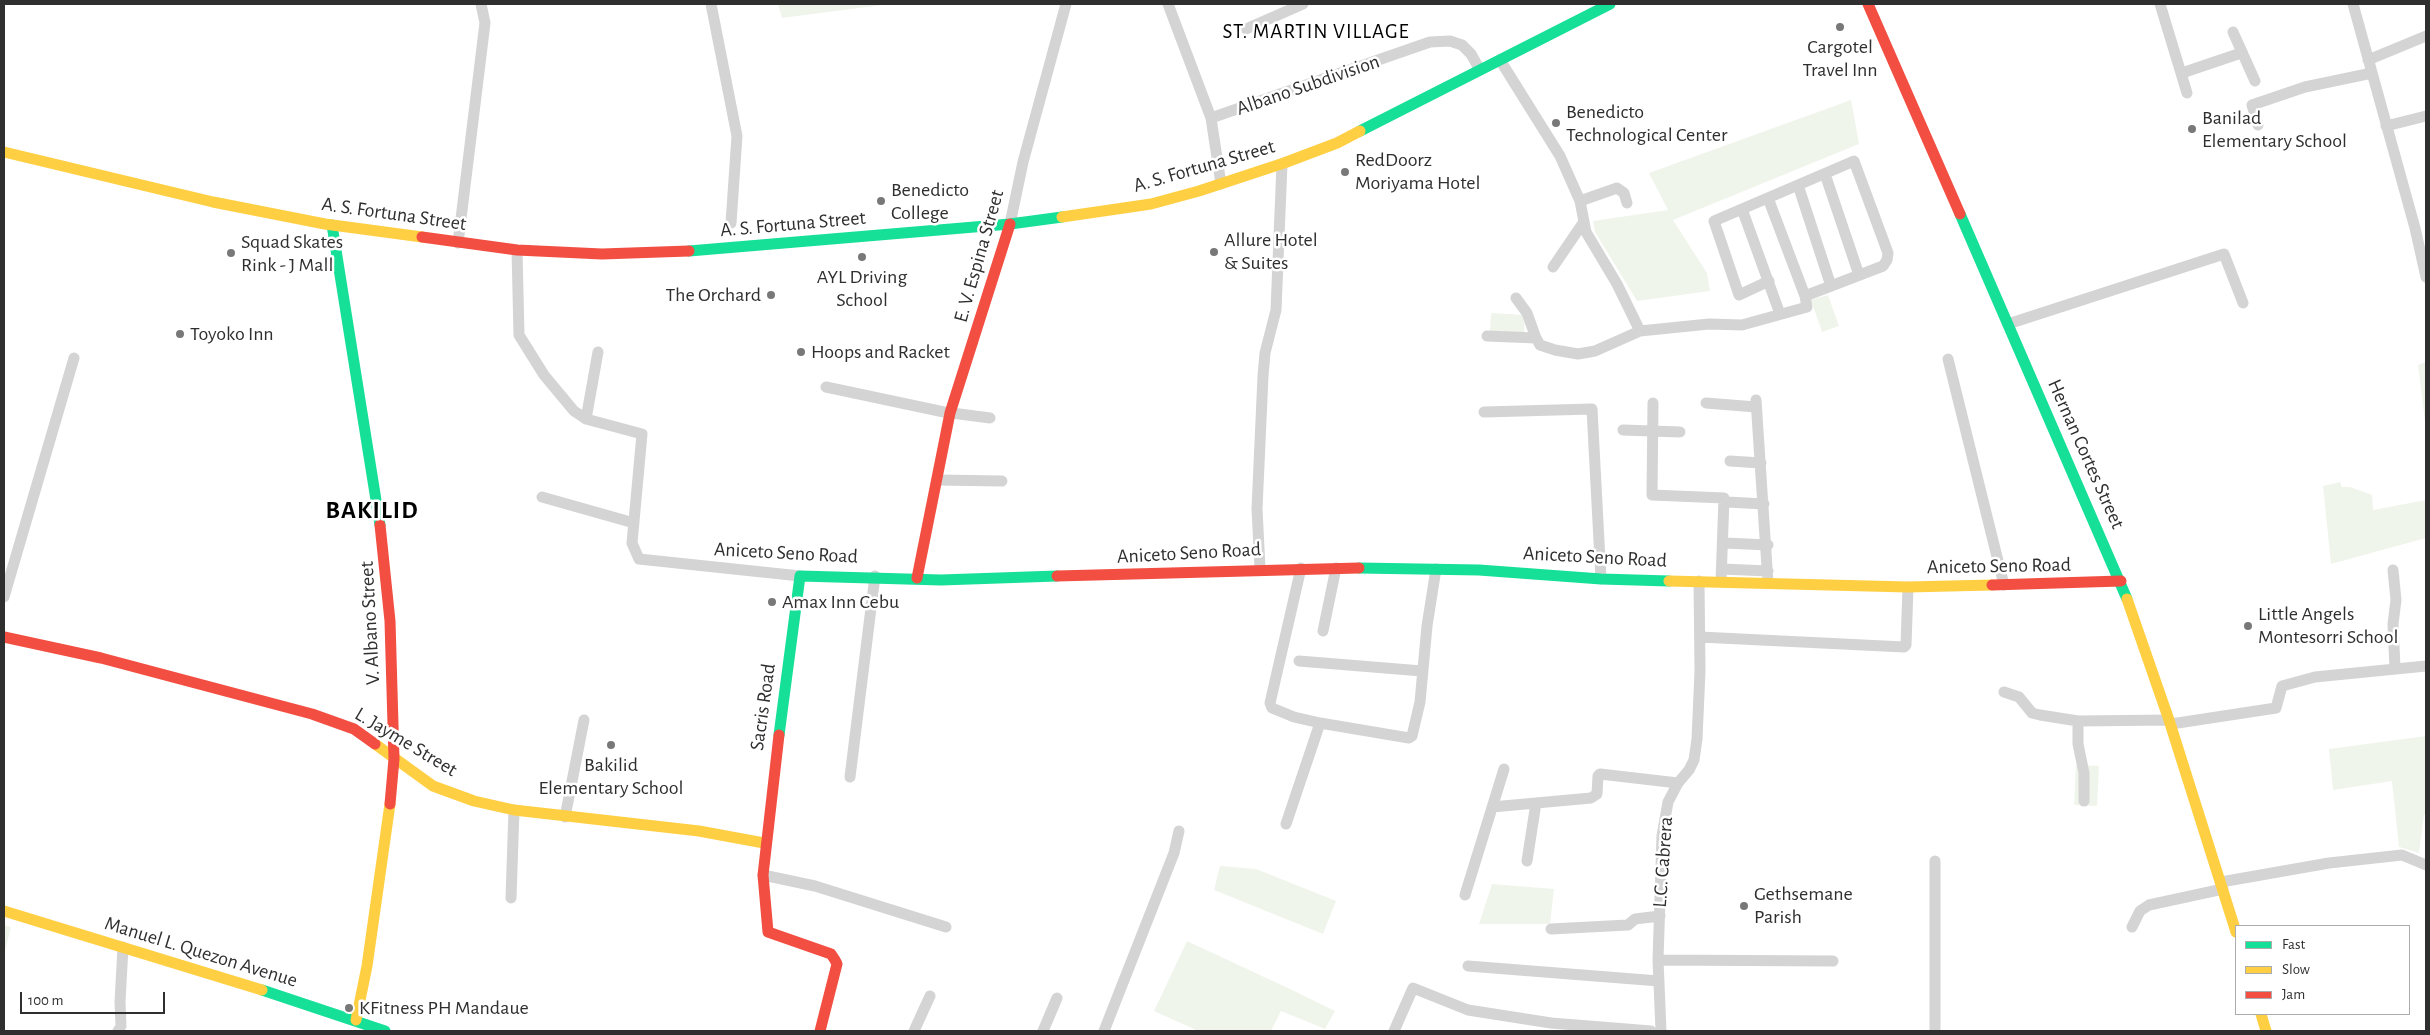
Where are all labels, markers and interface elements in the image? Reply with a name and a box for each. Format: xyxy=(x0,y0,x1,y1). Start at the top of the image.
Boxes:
district label: ST. MARTIN VILLAGE xyxy=(1220,19,1412,45)
marker: Cargotel Travel Inn xyxy=(1834,21,1846,33)
place label: Cargotel Travel Inn xyxy=(1803,35,1877,82)
street label: Albano Subdivision xyxy=(1233,49,1383,121)
place label: Benedicto Technological Center xyxy=(1566,100,1727,147)
place label: Banilad Elementary School xyxy=(2202,106,2347,153)
marker: Benedicto Technological Center xyxy=(1550,117,1562,129)
marker: Banilad Elementary School xyxy=(2186,123,2198,135)
street label: A. S. Fortuna Street xyxy=(1131,134,1277,198)
place label: RedDoorz Moriyama Hotel xyxy=(1355,148,1480,195)
marker: RedDoorz Moriyama Hotel xyxy=(1339,166,1351,178)
place label: Benedicto College xyxy=(891,178,969,225)
street label: E. V. Espina Street xyxy=(949,187,1009,325)
street label: A. S. Fortuna Street xyxy=(320,192,468,236)
marker: Benedicto College xyxy=(875,195,887,207)
street label: A. S. Fortuna Street xyxy=(719,206,867,242)
place label: Allure Hotel & Suites xyxy=(1224,228,1318,275)
place label: Squad Skates Rink - J Mall xyxy=(241,230,343,277)
marker: Allure Hotel & Suites xyxy=(1208,246,1220,258)
marker: Squad Skates Rink - J Mall xyxy=(225,247,237,259)
marker: AYL Driving School xyxy=(856,251,868,263)
place label: AYL Driving School xyxy=(817,265,907,312)
place label: The Orchard xyxy=(665,283,761,307)
marker: The Orchard xyxy=(765,289,777,301)
place label: Toyoko Inn xyxy=(190,322,274,346)
marker: Toyoko Inn xyxy=(174,328,186,340)
place label: Hoops and Racket xyxy=(811,340,950,364)
marker: Hoops and Racket xyxy=(795,346,807,358)
street label: Hernan Cortes Street xyxy=(2042,376,2130,532)
district label: BAKILID xyxy=(325,495,419,525)
street label: Aniceto Seno Road xyxy=(713,537,859,569)
street label: Aniceto Seno Road xyxy=(1116,537,1262,569)
street label: Aniceto Seno Road xyxy=(1522,541,1668,573)
street label: Aniceto Seno Road xyxy=(1927,553,2071,579)
street label: V. Albano Street xyxy=(355,561,385,685)
place label: Amax Inn Cebu xyxy=(782,590,899,614)
marker: Amax Inn Cebu xyxy=(766,596,778,608)
place label: Little Angels Montesorri School xyxy=(2258,602,2398,649)
marker: Little Angels Montesorri School xyxy=(2242,620,2254,632)
street label: Sacris Road xyxy=(745,662,781,752)
street label: L. Jayme Street xyxy=(350,702,462,782)
marker: Bakilid Elementary School xyxy=(605,739,617,751)
place label: Bakilid Elementary School xyxy=(539,753,683,800)
street label: L.C. Cabrera xyxy=(1648,816,1678,908)
place label: Gethsemane Parish xyxy=(1754,882,1853,929)
marker: Gethsemane Parish xyxy=(1738,900,1750,912)
street label: Manuel L. Quezon Avenue xyxy=(102,911,300,993)
legend xyxy=(2235,925,2410,1015)
text: Fast xyxy=(2282,937,2305,952)
text: Slow xyxy=(2282,962,2310,977)
scale bar xyxy=(22,982,168,1014)
text: Jam xyxy=(2282,987,2305,1002)
text: 100 m xyxy=(28,993,63,1008)
place label: KFitness PH Mandaue xyxy=(359,996,529,1020)
marker: KFitness PH Mandaue xyxy=(343,1002,355,1014)

